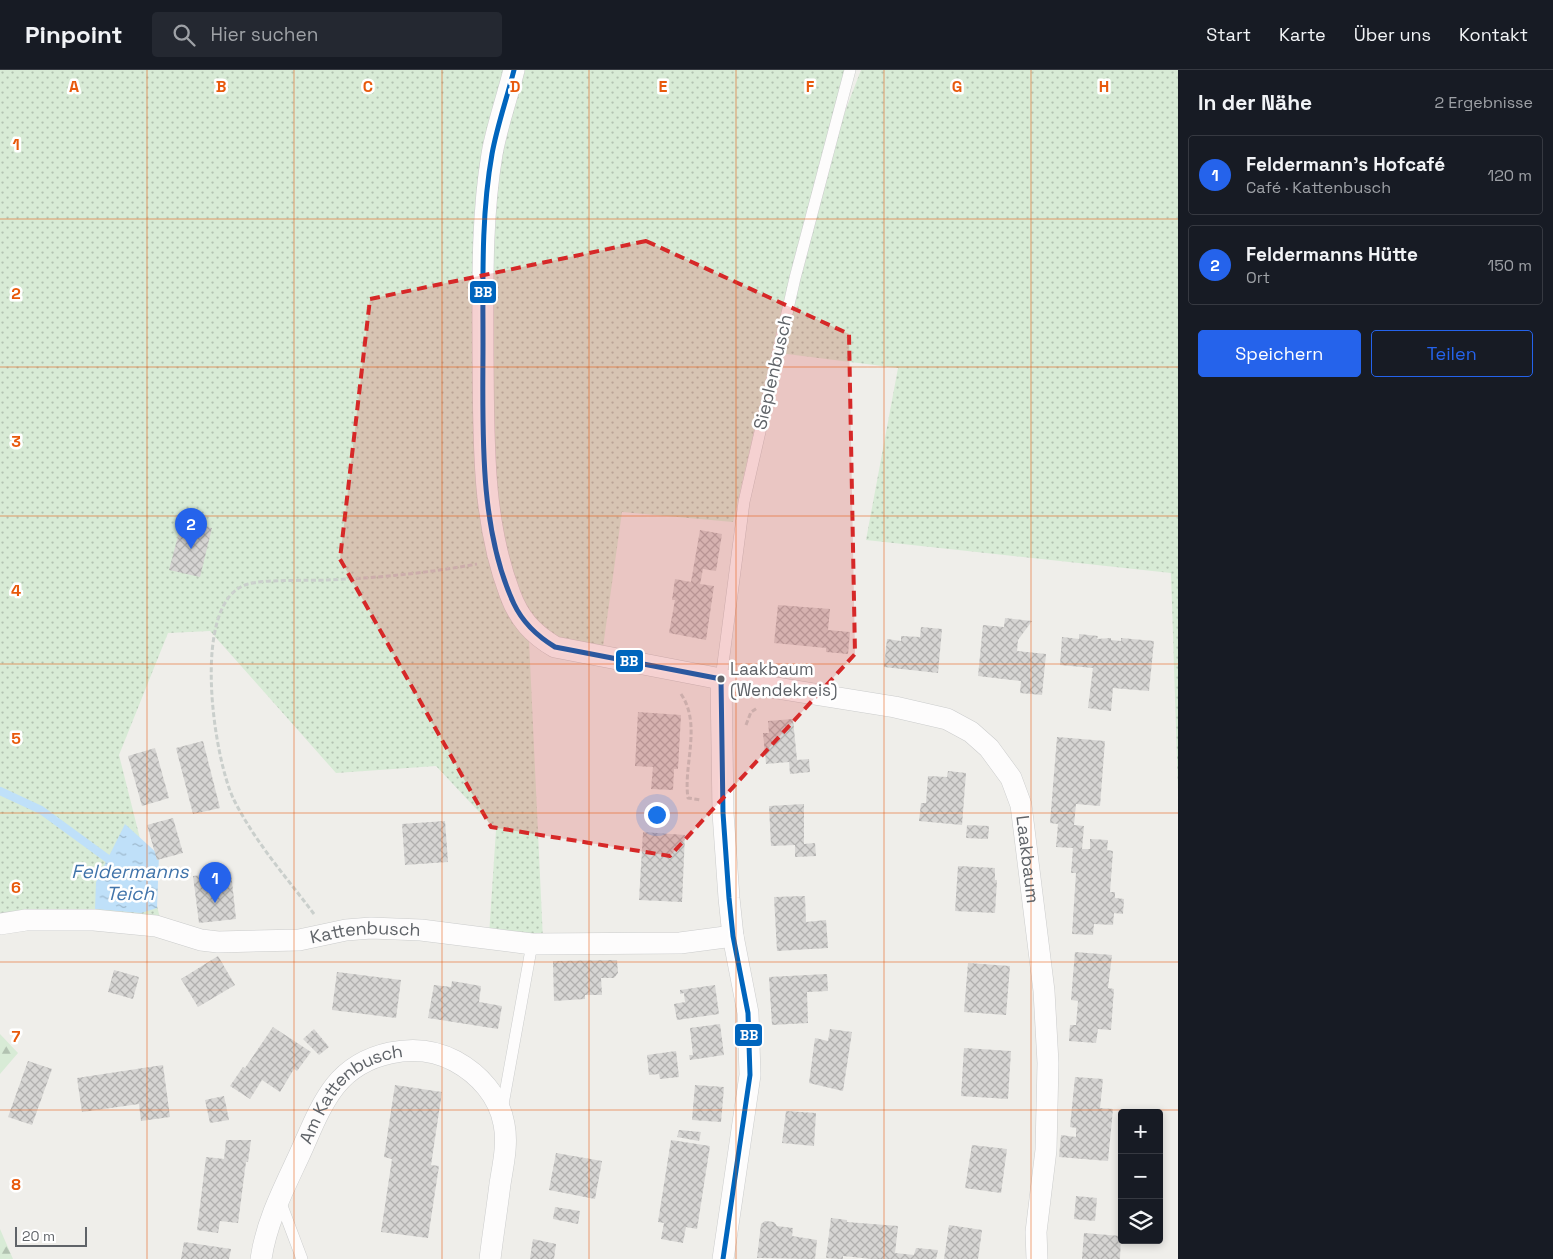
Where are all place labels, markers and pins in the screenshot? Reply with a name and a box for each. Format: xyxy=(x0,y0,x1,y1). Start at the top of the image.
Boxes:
pin: 2 xyxy=(175,508,207,549)
place label: Laakbaum (Wendekreis) xyxy=(730,658,837,701)
marker: Laakbaum (Wendekreis) xyxy=(716,674,726,684)
pin: 1 xyxy=(199,862,231,903)

